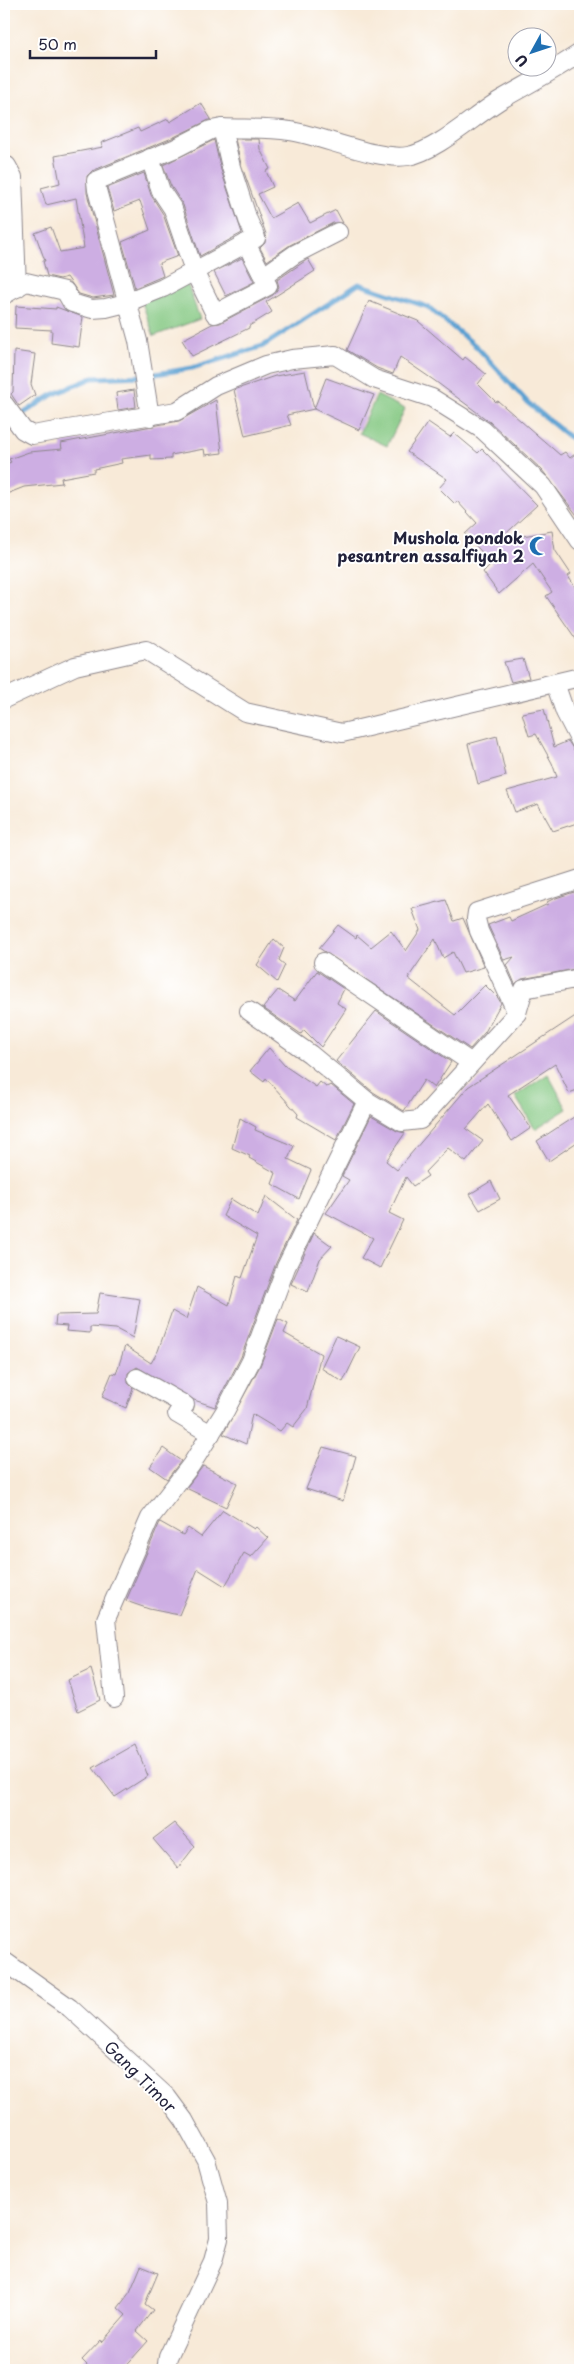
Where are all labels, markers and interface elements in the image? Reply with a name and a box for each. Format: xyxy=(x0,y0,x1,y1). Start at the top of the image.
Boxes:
scale bar xyxy=(30,28,156,60)
north arrow xyxy=(506,28,556,78)
text: 50 m xyxy=(38,32,77,55)
text: U xyxy=(510,50,533,72)
place label: Mushola pondok pesantren assalfiyah 2 xyxy=(337,525,524,567)
mosque icon: Mushola pondok pesantren assalfiyah 2 xyxy=(528,535,550,557)
street label: Gang Timor xyxy=(100,2035,183,2118)

